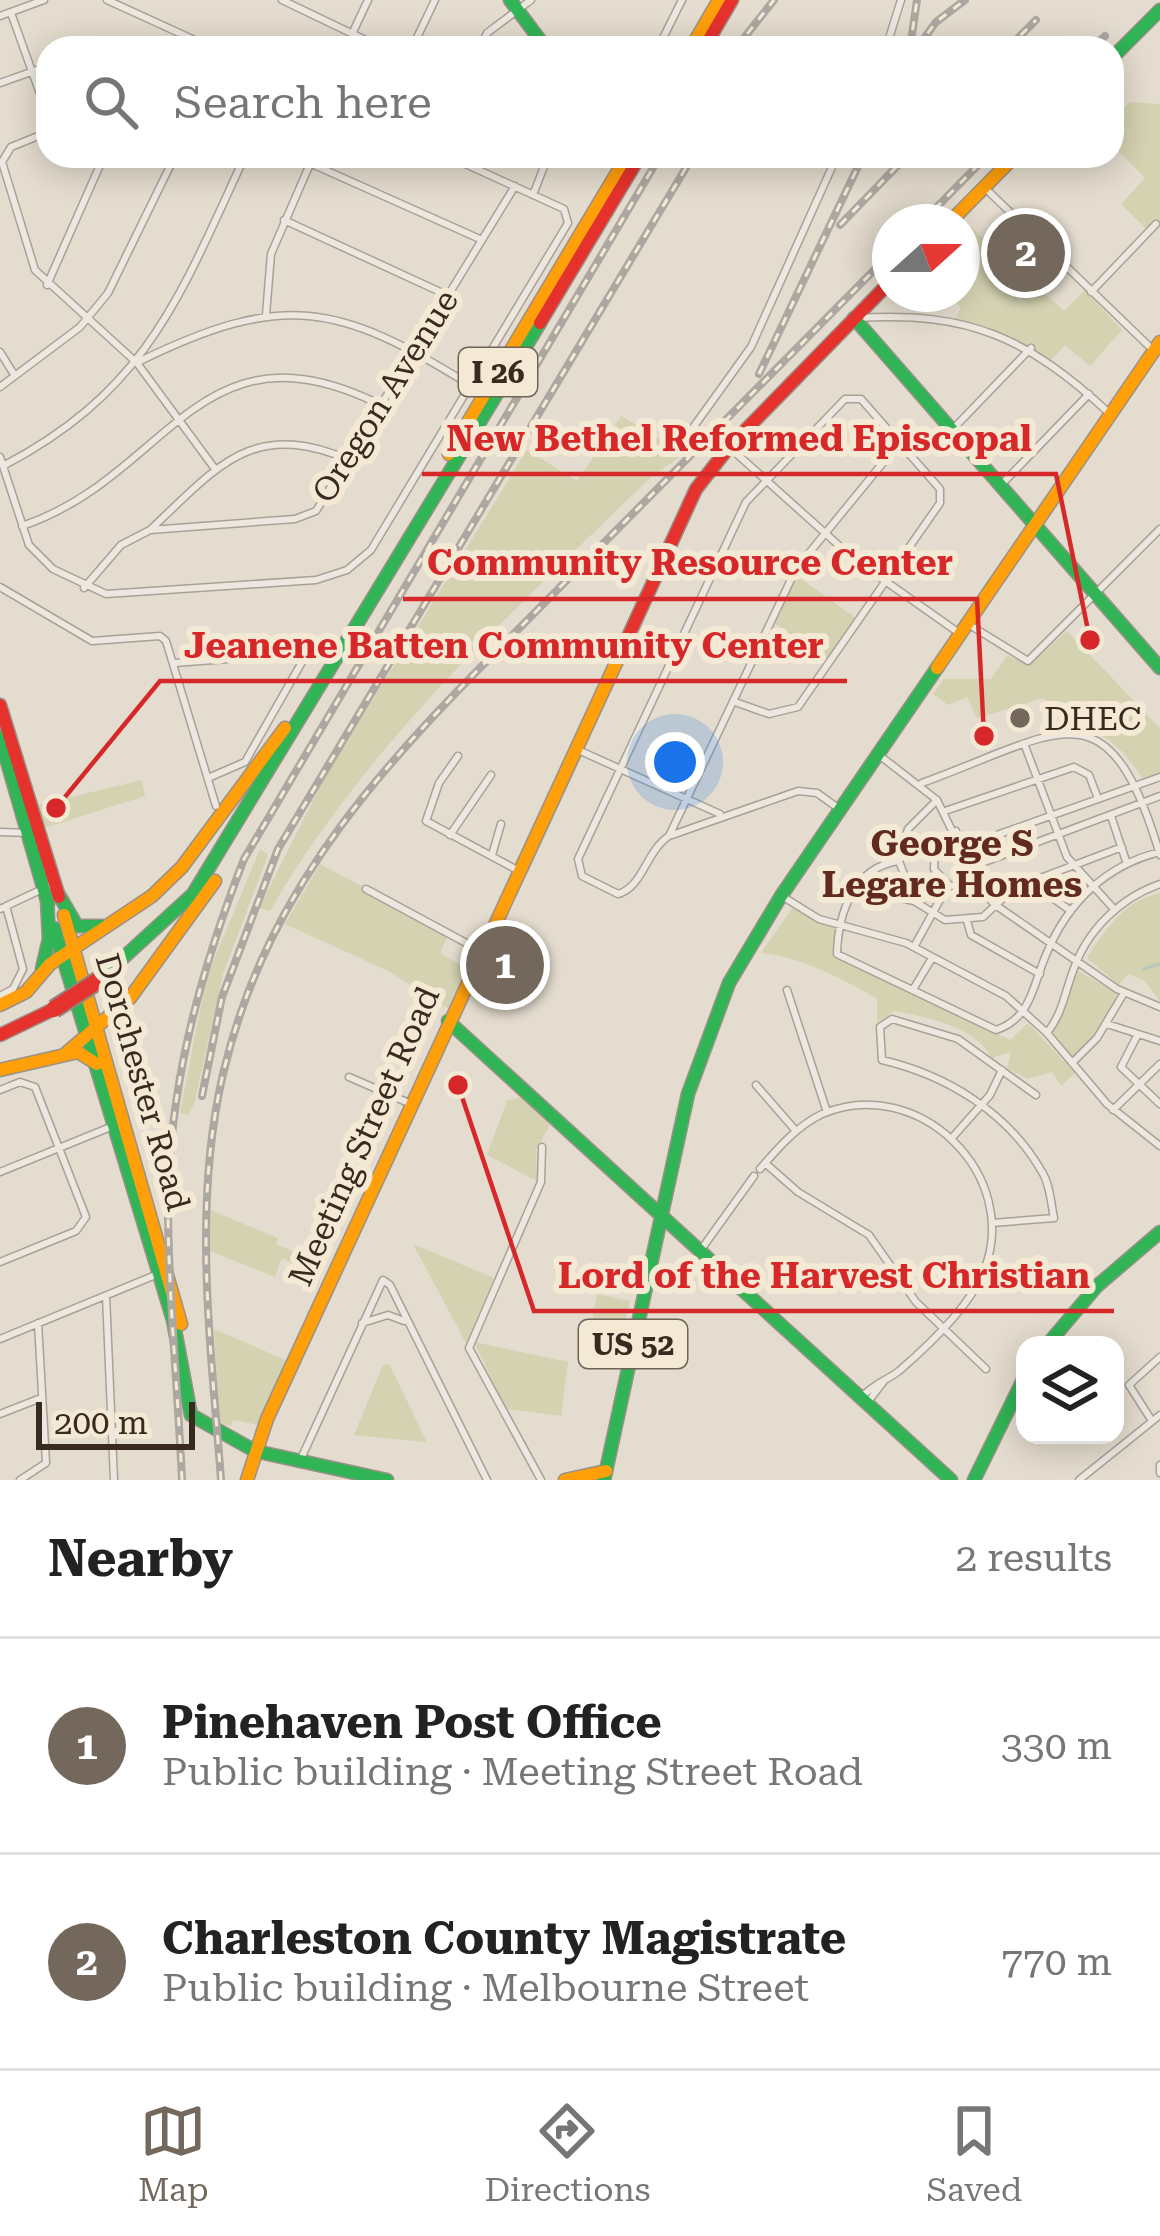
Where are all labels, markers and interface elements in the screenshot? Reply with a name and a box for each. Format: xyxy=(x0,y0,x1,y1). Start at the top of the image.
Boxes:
search box xyxy=(36,36,1124,168)
icon: search xyxy=(78,69,144,135)
text: Search here xyxy=(174,76,432,129)
north arrow xyxy=(872,204,980,312)
pin: 2 xyxy=(987,208,1065,298)
street label: Oregon Avenue xyxy=(304,282,466,510)
road number: I 26 xyxy=(459,348,537,396)
callout: New Bethel Reformed Episcopal xyxy=(422,402,1056,474)
text: New Bethel Reformed Episcopal xyxy=(446,418,1032,460)
callout: Community Resource Center xyxy=(403,527,977,599)
text: Community Resource Center xyxy=(427,542,953,584)
callout: Jeanene Batten Community Center xyxy=(160,609,847,681)
text: Jeanene Batten Community Center xyxy=(184,625,824,667)
place label: DHEC xyxy=(1044,699,1141,738)
marker: DHEC xyxy=(1007,705,1033,731)
your location xyxy=(645,732,705,792)
district label: George S Legare Homes xyxy=(822,823,1082,906)
pin: 1 xyxy=(466,920,544,1010)
street label: Dorchester Road xyxy=(88,949,198,1215)
street label: Meeting Street Road xyxy=(281,981,447,1291)
callout: Lord of the Harvest Christian xyxy=(534,1239,1114,1311)
text: Lord of the Harvest Christian xyxy=(558,1255,1090,1297)
road number: US 52 xyxy=(579,1320,687,1368)
map controls xyxy=(1016,1336,1124,1444)
button: layers xyxy=(1016,1336,1124,1444)
scale bar xyxy=(36,1396,195,1449)
text: 200 m xyxy=(54,1403,148,1442)
text: Nearby xyxy=(48,1529,233,1588)
text: 2 results xyxy=(955,1535,1112,1581)
text: Pinehaven Post Office xyxy=(162,1696,662,1749)
text: 1 xyxy=(76,1723,98,1769)
text: 330 m xyxy=(1001,1723,1112,1769)
text: Public building · Meeting Street Road xyxy=(162,1749,863,1795)
text: Charleston County Magistrate xyxy=(162,1912,846,1965)
text: 2 xyxy=(76,1939,98,1985)
text: 770 m xyxy=(1001,1939,1112,1985)
text: Public building · Melbourne Street xyxy=(162,1965,809,2011)
tab: Map xyxy=(138,2098,209,2209)
tab: Directions xyxy=(484,2098,650,2209)
tab: Saved xyxy=(926,2098,1022,2209)

